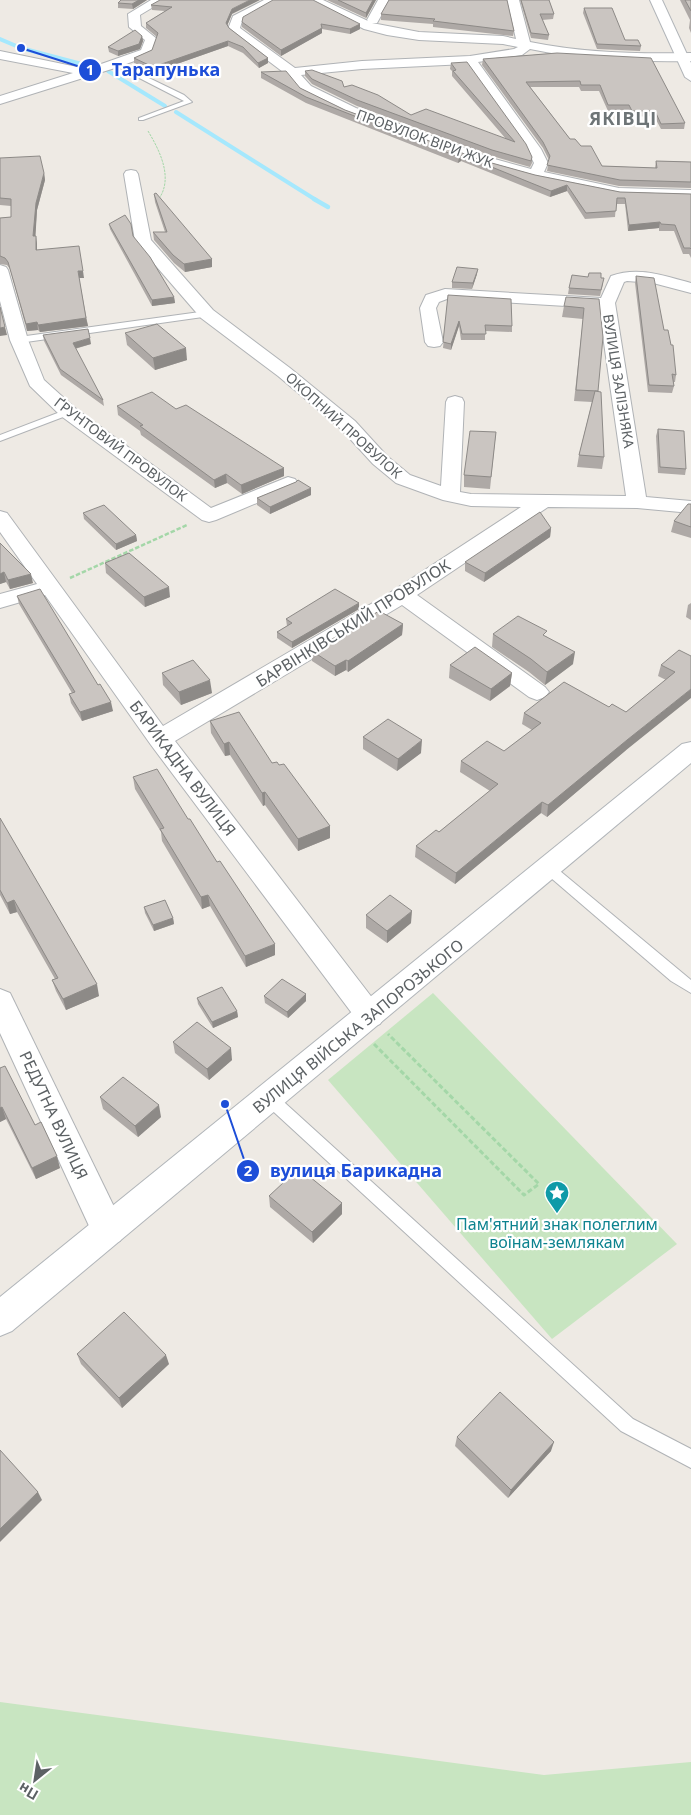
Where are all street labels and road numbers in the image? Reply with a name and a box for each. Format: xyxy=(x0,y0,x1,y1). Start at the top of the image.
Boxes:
street label: ПРОВУЛОК ВІРИ ЖУК xyxy=(354,104,496,172)
street label: ВУЛИЦЯ ЗАЛІЗНЯКА xyxy=(599,313,639,450)
street label: ОКОПНИЙ ПРОВУЛОК xyxy=(282,368,406,483)
street label: ҐРУНТОВИЙ ПРОВУЛОК xyxy=(51,393,192,505)
street label: БАРВІНКІВСЬКИЙ ПРОВУЛОК xyxy=(252,554,454,692)
street label: БАРИКАДНА ВУЛИЦЯ xyxy=(125,696,241,840)
street label: ВУЛИЦЯ ВІЙСЬКА ЗАПОРОЗЬКОГО xyxy=(248,934,468,1118)
street label: РЕДУТНА ВУЛИЦЯ xyxy=(15,1047,93,1183)

